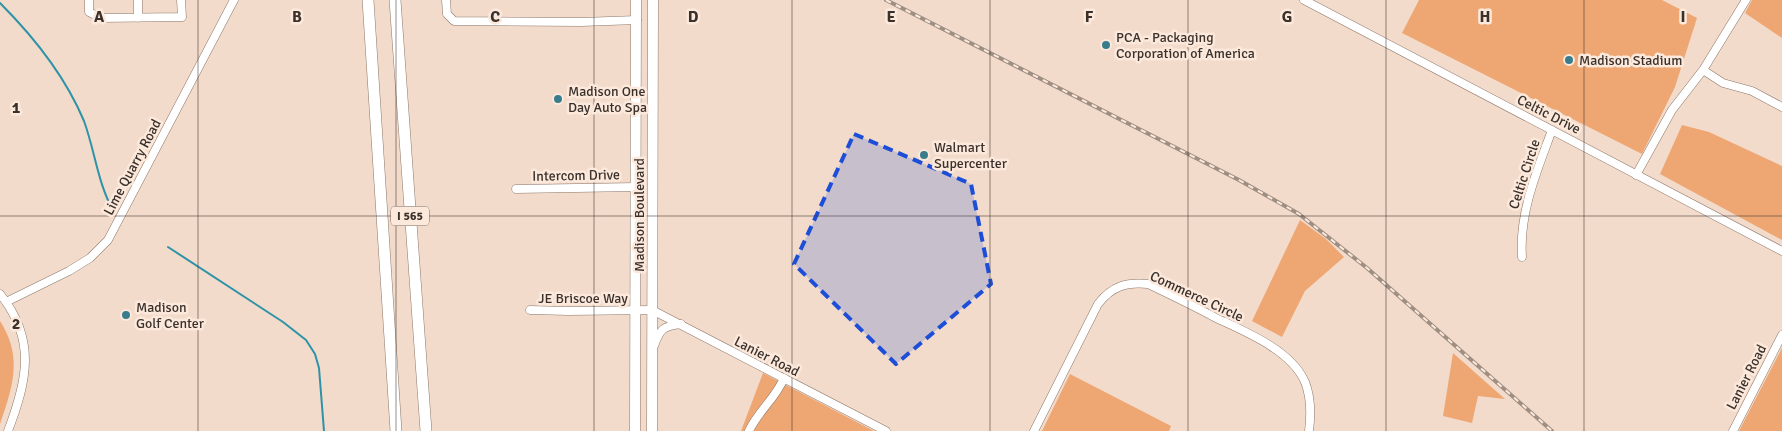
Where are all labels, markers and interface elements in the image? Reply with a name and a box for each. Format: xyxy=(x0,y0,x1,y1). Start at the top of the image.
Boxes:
text: A xyxy=(94,7,105,27)
text: B xyxy=(292,7,302,27)
text: C xyxy=(490,7,500,27)
text: D xyxy=(688,7,699,27)
text: E xyxy=(886,7,896,27)
text: F xyxy=(1085,7,1094,27)
text: G xyxy=(1282,7,1292,27)
text: H xyxy=(1480,7,1490,27)
text: I xyxy=(1680,7,1686,27)
place label: PCA - Packaging Corporation of America xyxy=(1116,29,1255,62)
marker: PCA - Packaging Corporation of America xyxy=(1100,39,1112,51)
place label: Madison Stadium xyxy=(1579,52,1682,69)
marker: Madison Stadium xyxy=(1563,54,1575,66)
place label: Madison One Day Auto Spa xyxy=(568,83,647,116)
street label: Celtic Drive xyxy=(1514,91,1583,138)
marker: Madison One Day Auto Spa xyxy=(552,93,564,105)
text: 1 xyxy=(12,98,21,118)
street label: Lime Quarry Road xyxy=(100,116,165,218)
street label: Celtic Circle xyxy=(1505,137,1544,211)
place label: Walmart Supercenter xyxy=(934,139,1008,172)
marker: Walmart Supercenter xyxy=(918,149,930,161)
street label: Madison Boulevard xyxy=(631,158,648,272)
street label: Intercom Drive xyxy=(532,166,620,185)
road number: I 565 xyxy=(391,207,429,226)
street label: Commerce Circle xyxy=(1147,267,1246,326)
street label: JE Briscoe Way xyxy=(538,290,628,307)
place label: Madison Golf Center xyxy=(136,299,205,332)
marker: Madison Golf Center xyxy=(120,309,132,321)
text: 2 xyxy=(12,314,20,334)
street label: Lanier Road xyxy=(731,333,802,380)
street label: Lanier Road xyxy=(1723,342,1770,413)

